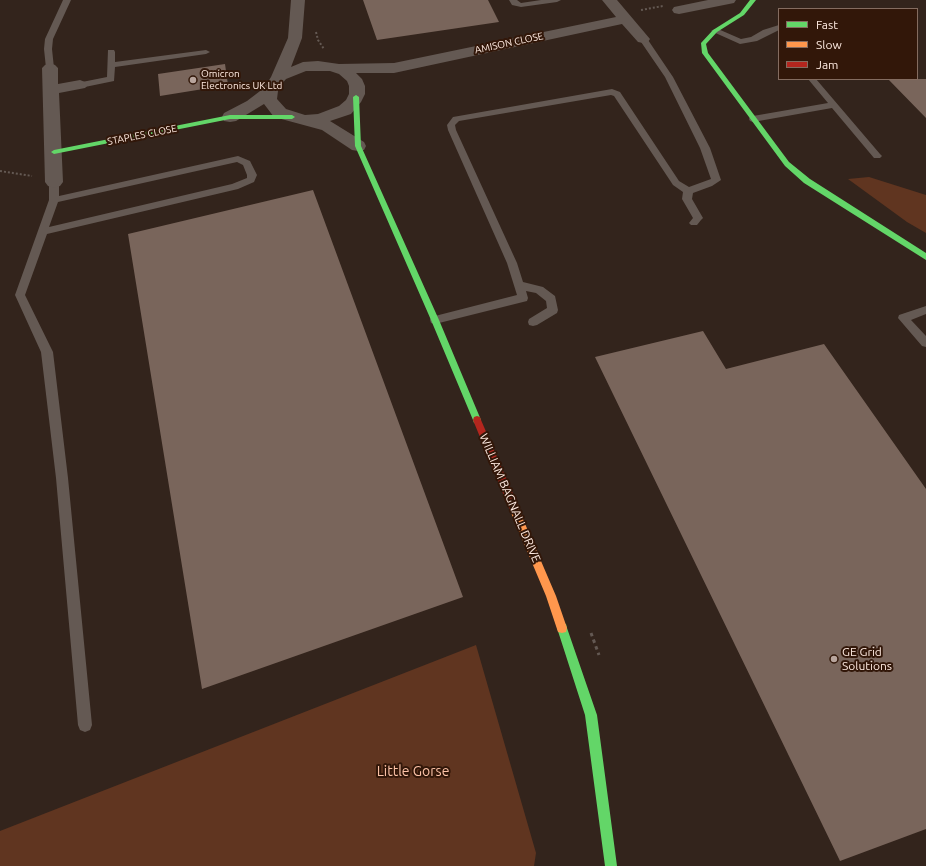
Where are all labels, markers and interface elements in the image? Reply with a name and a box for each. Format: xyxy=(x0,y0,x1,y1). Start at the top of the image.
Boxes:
legend xyxy=(778,8,918,80)
text: Fast xyxy=(816,18,838,31)
street label: AMISON CLOSE xyxy=(474,30,544,56)
text: Slow xyxy=(816,38,842,51)
text: Jam xyxy=(816,58,838,71)
place label: Omicron Electronics UK Ltd xyxy=(201,68,282,92)
marker: Omicron Electronics UK Ltd xyxy=(188,75,198,85)
street label: STAPLES CLOSE xyxy=(106,122,178,148)
street label: WILLIAM BAGNALL DRIVE xyxy=(476,431,544,565)
place label: GE Grid Solutions xyxy=(842,645,892,673)
marker: GE Grid Solutions xyxy=(829,654,839,664)
park label: Little Gorse xyxy=(377,763,449,779)

